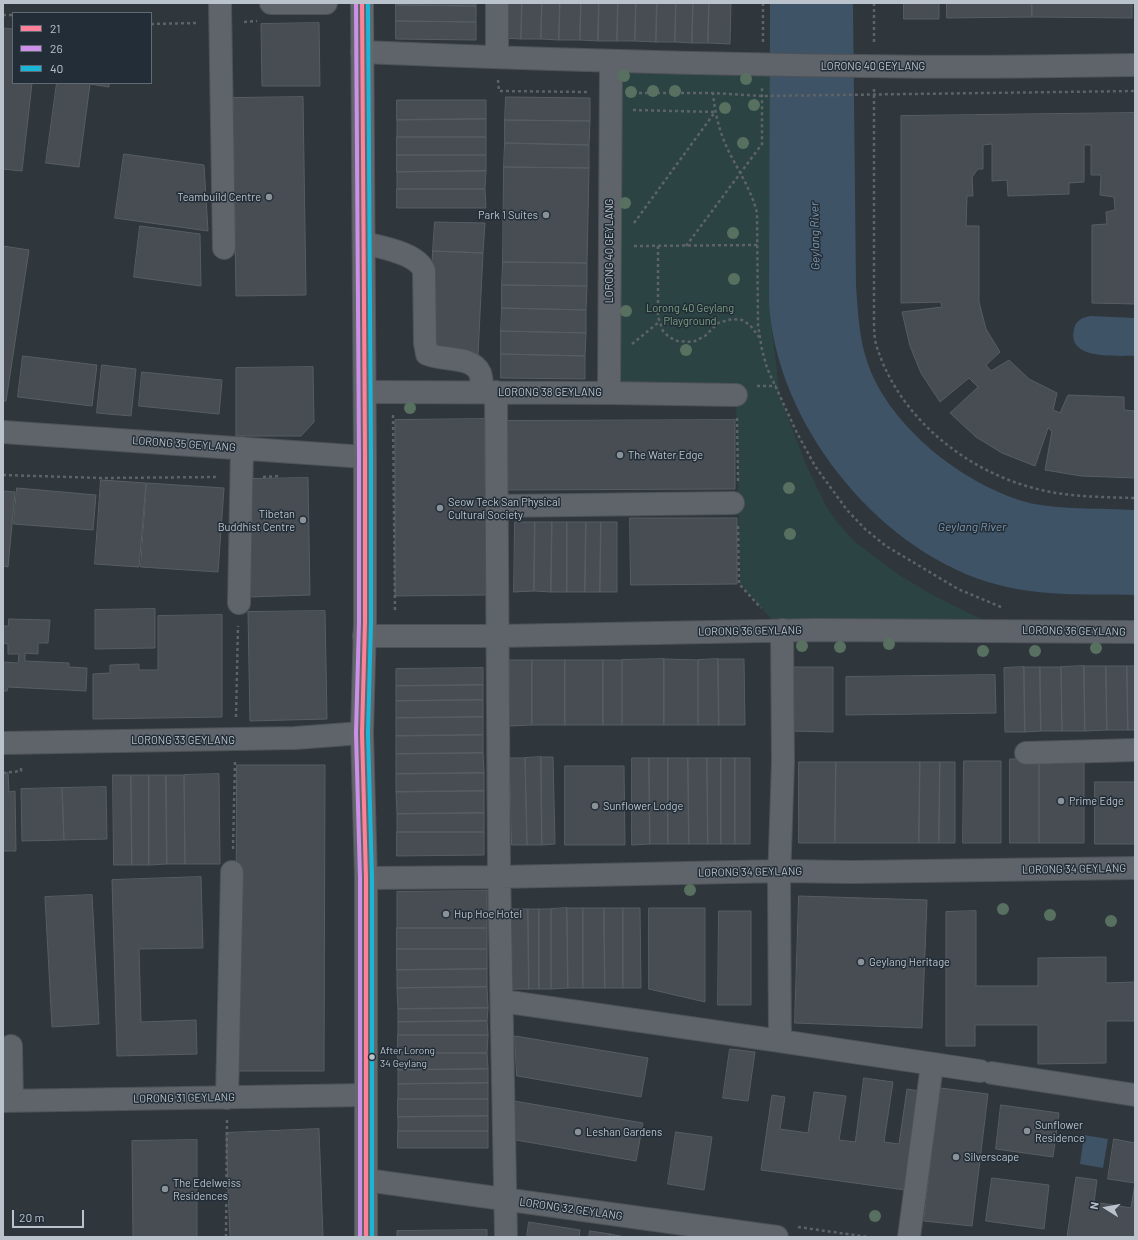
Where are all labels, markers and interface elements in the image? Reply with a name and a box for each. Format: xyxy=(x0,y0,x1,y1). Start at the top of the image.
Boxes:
legend xyxy=(12,12,152,84)
text: 21 xyxy=(50,21,60,35)
text: 26 xyxy=(50,41,63,55)
street label: LORONG 40 GEYLANG xyxy=(821,59,925,73)
text: 40 xyxy=(50,61,63,75)
place label: Teambuild Centre xyxy=(177,190,261,204)
marker: Teambuild Centre xyxy=(264,192,274,202)
street label: LORONG 40 GEYLANG xyxy=(602,199,616,303)
water label: Geylang River xyxy=(807,202,823,270)
place label: Park 1 Suites xyxy=(478,208,538,222)
marker: Park 1 Suites xyxy=(541,210,551,220)
park label: Lorong 40 Geylang Playground xyxy=(646,301,734,327)
street label: LORONG 38 GEYLANG xyxy=(498,385,602,399)
street label: LORONG 35 GEYLANG xyxy=(132,434,236,454)
place label: The Water Edge xyxy=(628,448,703,462)
marker: The Water Edge xyxy=(615,450,625,460)
place label: Seow Teck San Physical Cultural Society xyxy=(448,495,560,521)
marker: Seow Teck San Physical Cultural Society xyxy=(435,503,445,513)
place label: Tibetan Buddhist Centre xyxy=(218,507,295,533)
marker: Tibetan Buddhist Centre xyxy=(298,515,308,525)
water label: Geylang River xyxy=(938,520,1006,534)
street label: LORONG 36 GEYLANG xyxy=(698,623,802,639)
street label: LORONG 36 GEYLANG xyxy=(1022,623,1126,639)
street label: LORONG 33 GEYLANG xyxy=(131,733,235,747)
place label: Prime Edge xyxy=(1069,794,1124,808)
marker: Prime Edge xyxy=(1056,796,1066,806)
place label: Sunflower Lodge xyxy=(603,799,683,813)
marker: Sunflower Lodge xyxy=(590,801,600,811)
street label: LORONG 34 GEYLANG xyxy=(1022,861,1126,877)
street label: LORONG 34 GEYLANG xyxy=(698,864,802,880)
place label: Hup Hoe Hotel xyxy=(454,907,522,921)
marker: Hup Hoe Hotel xyxy=(441,909,451,919)
place label: Geylang Heritage xyxy=(869,955,950,969)
marker: Geylang Heritage xyxy=(856,957,866,967)
place label: After Lorong 34 Geylang xyxy=(380,1045,435,1068)
marker: After Lorong 34 Geylang xyxy=(367,1052,377,1062)
street label: LORONG 31 GEYLANG xyxy=(133,1091,235,1105)
place label: Sunflower Residence xyxy=(1035,1118,1085,1144)
place label: Leshan Gardens xyxy=(586,1125,662,1139)
marker: Sunflower Residence xyxy=(1022,1126,1032,1136)
marker: Leshan Gardens xyxy=(573,1127,583,1137)
place label: Silverscape xyxy=(964,1150,1019,1164)
marker: Silverscape xyxy=(951,1152,961,1162)
place label: The Edelweiss Residences xyxy=(173,1176,241,1202)
marker: The Edelweiss Residences xyxy=(160,1184,170,1194)
north arrow xyxy=(1086,1188,1126,1228)
street label: LORONG 32 GEYLANG xyxy=(519,1195,623,1223)
text: N xyxy=(1087,1201,1101,1210)
scale bar xyxy=(14,1202,86,1228)
text: 20 m xyxy=(19,1210,45,1224)

